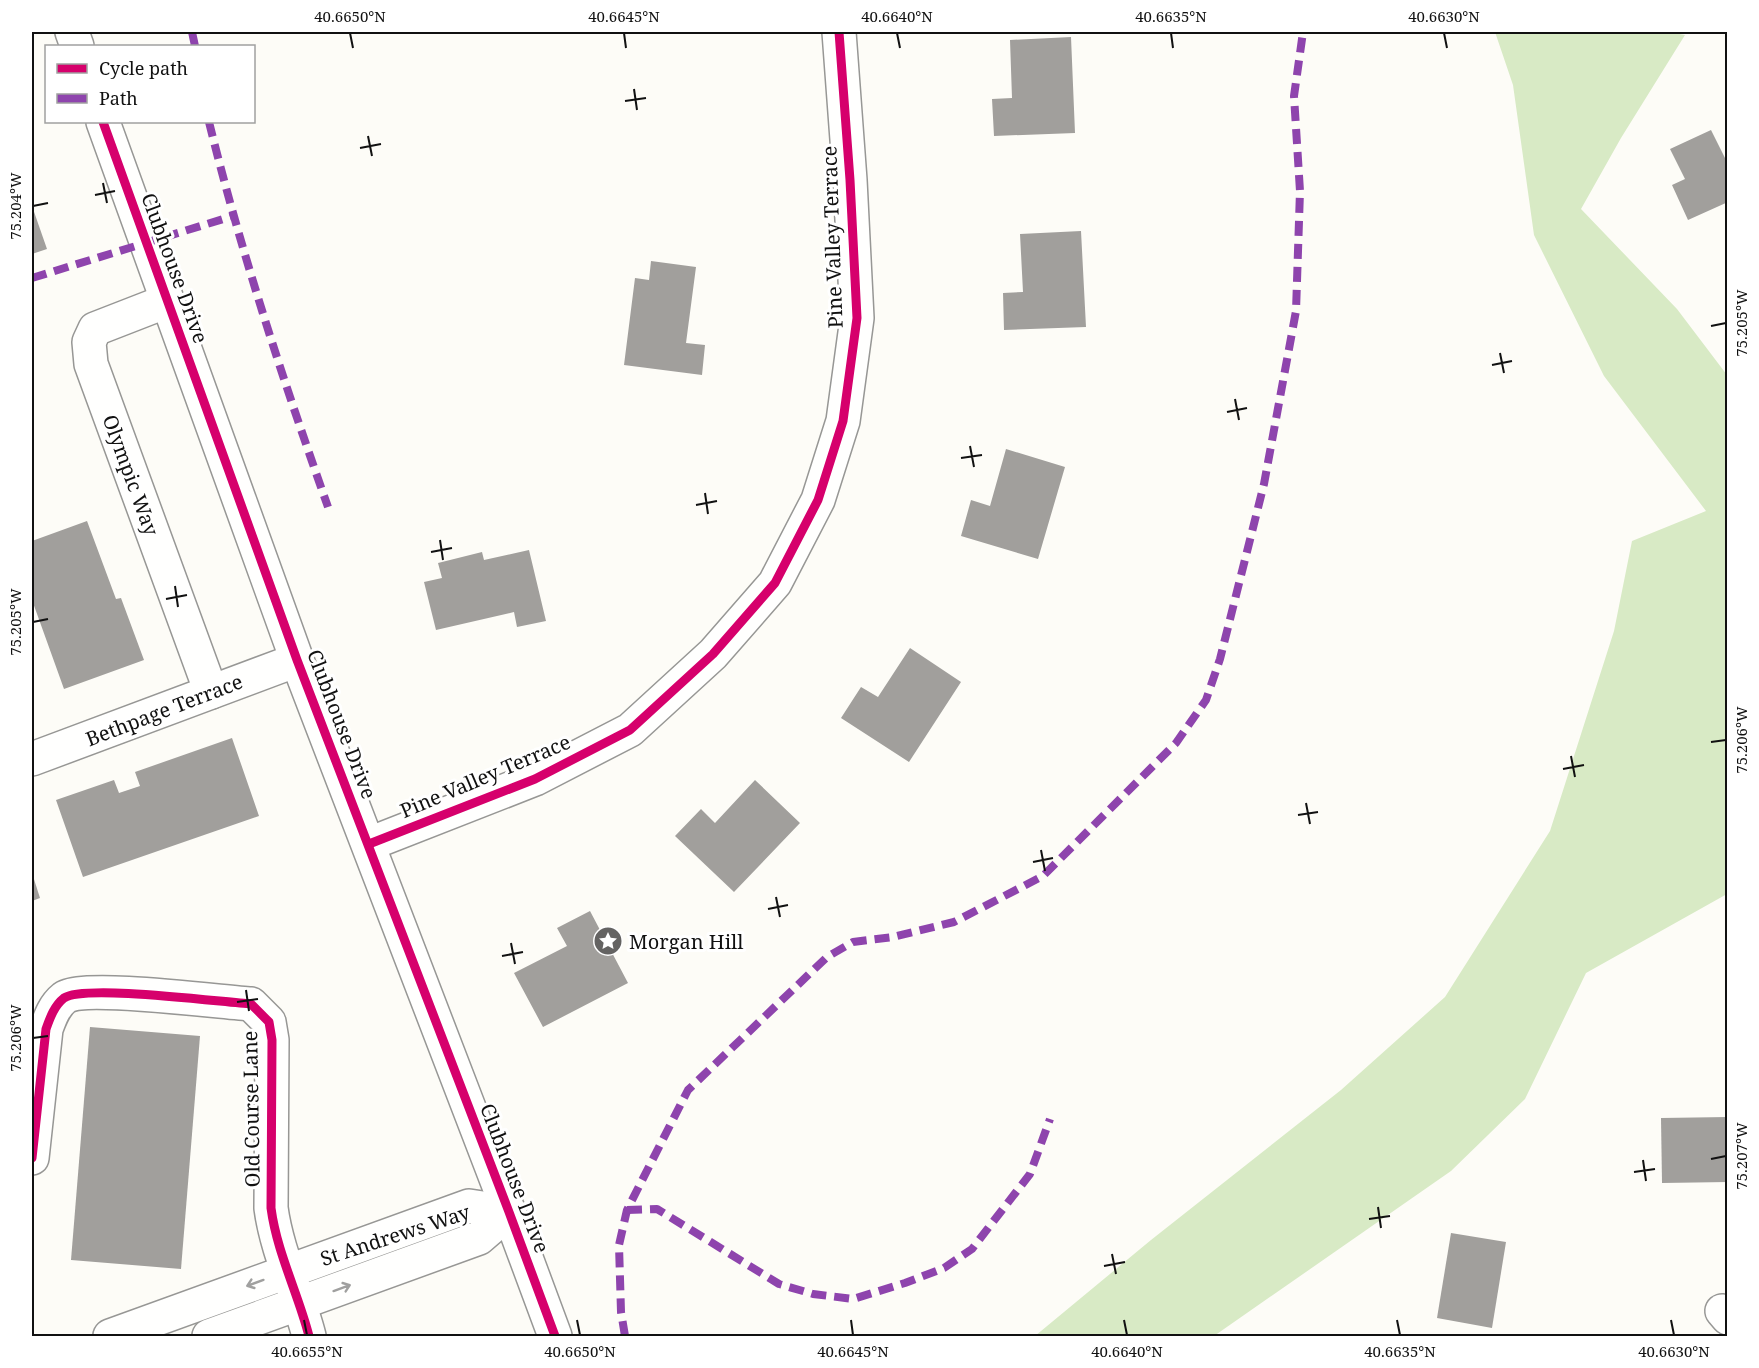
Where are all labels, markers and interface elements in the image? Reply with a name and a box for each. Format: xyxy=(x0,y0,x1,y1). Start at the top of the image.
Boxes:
text: 40.6650°N xyxy=(314,6,386,26)
text: 40.6645°N xyxy=(588,6,660,26)
text: 40.6640°N xyxy=(861,6,933,26)
text: 40.6635°N xyxy=(1135,6,1207,26)
text: 40.6630°N xyxy=(1408,6,1480,26)
legend xyxy=(45,45,255,123)
text: Cycle path xyxy=(99,56,188,80)
text: Path xyxy=(99,86,138,110)
street label: Pine Valley Terrace xyxy=(815,145,849,329)
text: 75.204°W xyxy=(5,172,25,240)
street label: Clubhouse Drive xyxy=(135,189,215,347)
text: 75.205°W xyxy=(1731,289,1751,357)
street label: Olympic Way xyxy=(97,411,166,540)
text: 75.205°W xyxy=(5,588,25,656)
street label: Clubhouse Drive xyxy=(301,645,383,803)
street label: Bethpage Terrace xyxy=(82,668,246,752)
text: 75.206°W xyxy=(1731,706,1751,774)
street label: Pine Valley Terrace xyxy=(396,728,574,824)
place icon: Morgan Hill xyxy=(592,925,624,957)
place label: Morgan Hill xyxy=(629,928,744,955)
text: 75.206°W xyxy=(5,1004,25,1072)
street label: Old Course Lane xyxy=(236,1030,266,1188)
street label: Clubhouse Drive xyxy=(474,1099,556,1257)
text: 75.207°W xyxy=(1731,1122,1751,1190)
street label: St Andrews Way xyxy=(317,1198,474,1272)
one-way arrow xyxy=(246,1278,265,1289)
one-way arrow xyxy=(333,1281,351,1292)
text: 40.6655°N xyxy=(271,1341,343,1361)
text: 40.6650°N xyxy=(544,1341,616,1361)
text: 40.6645°N xyxy=(817,1341,889,1361)
text: 40.6640°N xyxy=(1091,1341,1163,1361)
text: 40.6635°N xyxy=(1364,1341,1436,1361)
text: 40.6630°N xyxy=(1638,1341,1710,1361)

